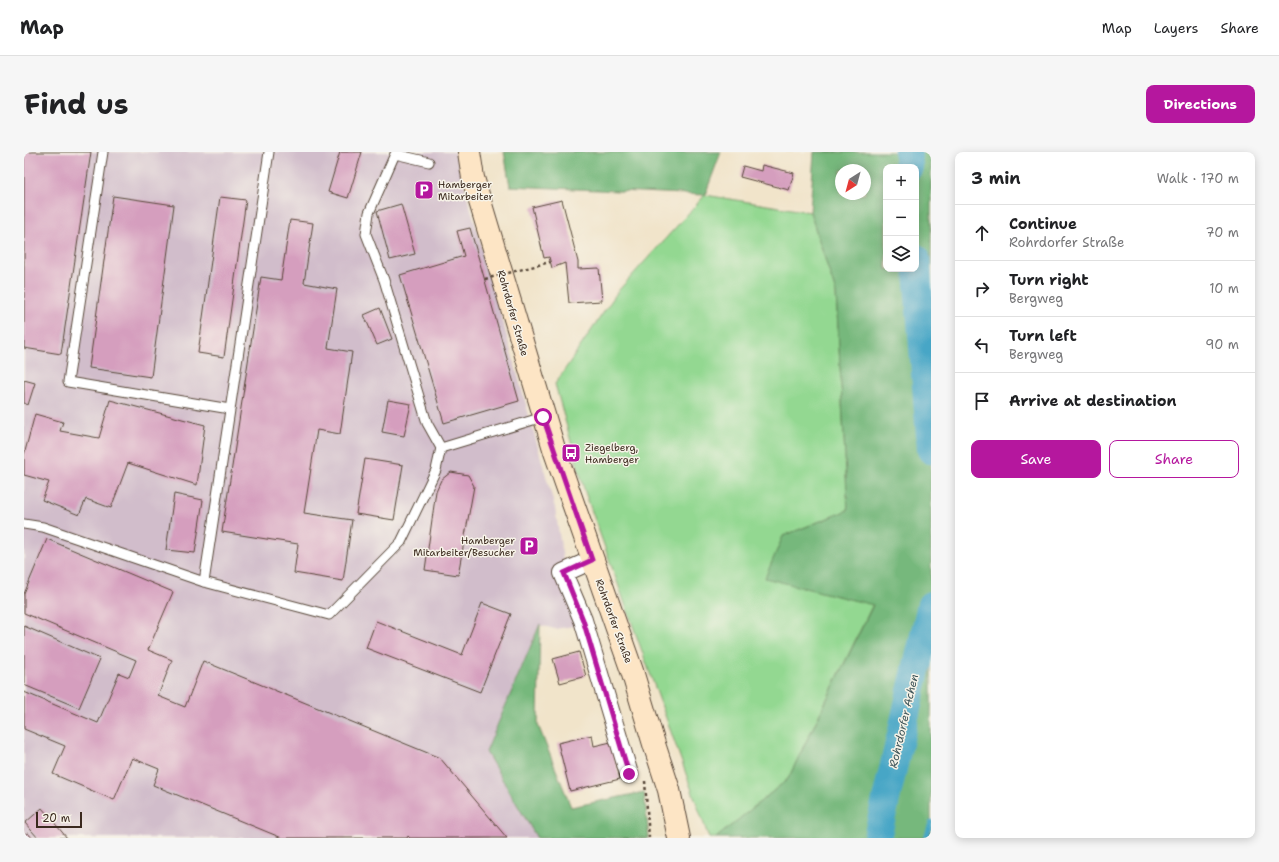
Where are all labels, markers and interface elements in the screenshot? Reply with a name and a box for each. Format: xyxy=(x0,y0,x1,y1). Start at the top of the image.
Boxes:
text: Map xyxy=(20,15,64,40)
text: Map xyxy=(1102,19,1132,37)
text: Layers xyxy=(1154,19,1198,37)
text: Share xyxy=(1220,19,1259,37)
text: Find us xyxy=(24,85,129,123)
button: Directions xyxy=(1146,85,1255,123)
north arrow xyxy=(835,164,871,200)
map controls xyxy=(883,164,919,272)
button: + xyxy=(883,164,919,200)
text: 3 min xyxy=(971,167,1021,189)
text: Walk · 170 m xyxy=(1157,170,1239,187)
place label: Hamberger Mitarbeiter xyxy=(438,178,494,203)
parking icon: Hamberger Mitarbeiter xyxy=(413,179,435,201)
button: − xyxy=(883,200,919,236)
text: Continue xyxy=(1009,214,1077,234)
icon: ahead xyxy=(971,222,993,244)
text: 70 m xyxy=(1205,224,1239,241)
text: Rohrdorfer Straße xyxy=(1009,234,1124,251)
button: layers xyxy=(883,236,919,272)
street label: Rohrdorfer Straße xyxy=(495,269,532,358)
text: Turn right xyxy=(1009,270,1089,290)
icon: right xyxy=(971,278,993,300)
text: 10 m xyxy=(1209,280,1239,297)
text: Bergweg xyxy=(1009,290,1063,307)
text: Turn left xyxy=(1009,326,1077,346)
icon: left xyxy=(971,334,993,356)
text: 90 m xyxy=(1205,336,1239,353)
text: Bergweg xyxy=(1009,346,1063,363)
icon: arrive xyxy=(971,390,993,412)
text: Arrive at destination xyxy=(1009,391,1177,411)
route start xyxy=(534,408,552,426)
button: Save xyxy=(971,440,1101,478)
button: Share xyxy=(1109,440,1239,478)
place label: Ziegelberg, Hamberger xyxy=(585,441,639,466)
bus stop icon: Ziegelberg, Hamberger xyxy=(560,442,582,464)
place label: Hamberger Mitarbeiter/Besucher xyxy=(413,534,515,559)
parking icon: Hamberger Mitarbeiter/Besucher xyxy=(518,535,540,557)
street label: Rohrdorfer Straße xyxy=(593,577,635,665)
water label: Rohrdorfer Achen xyxy=(886,673,922,769)
route end xyxy=(620,765,638,783)
scale bar xyxy=(36,810,82,829)
text: 20 m xyxy=(42,811,70,826)

